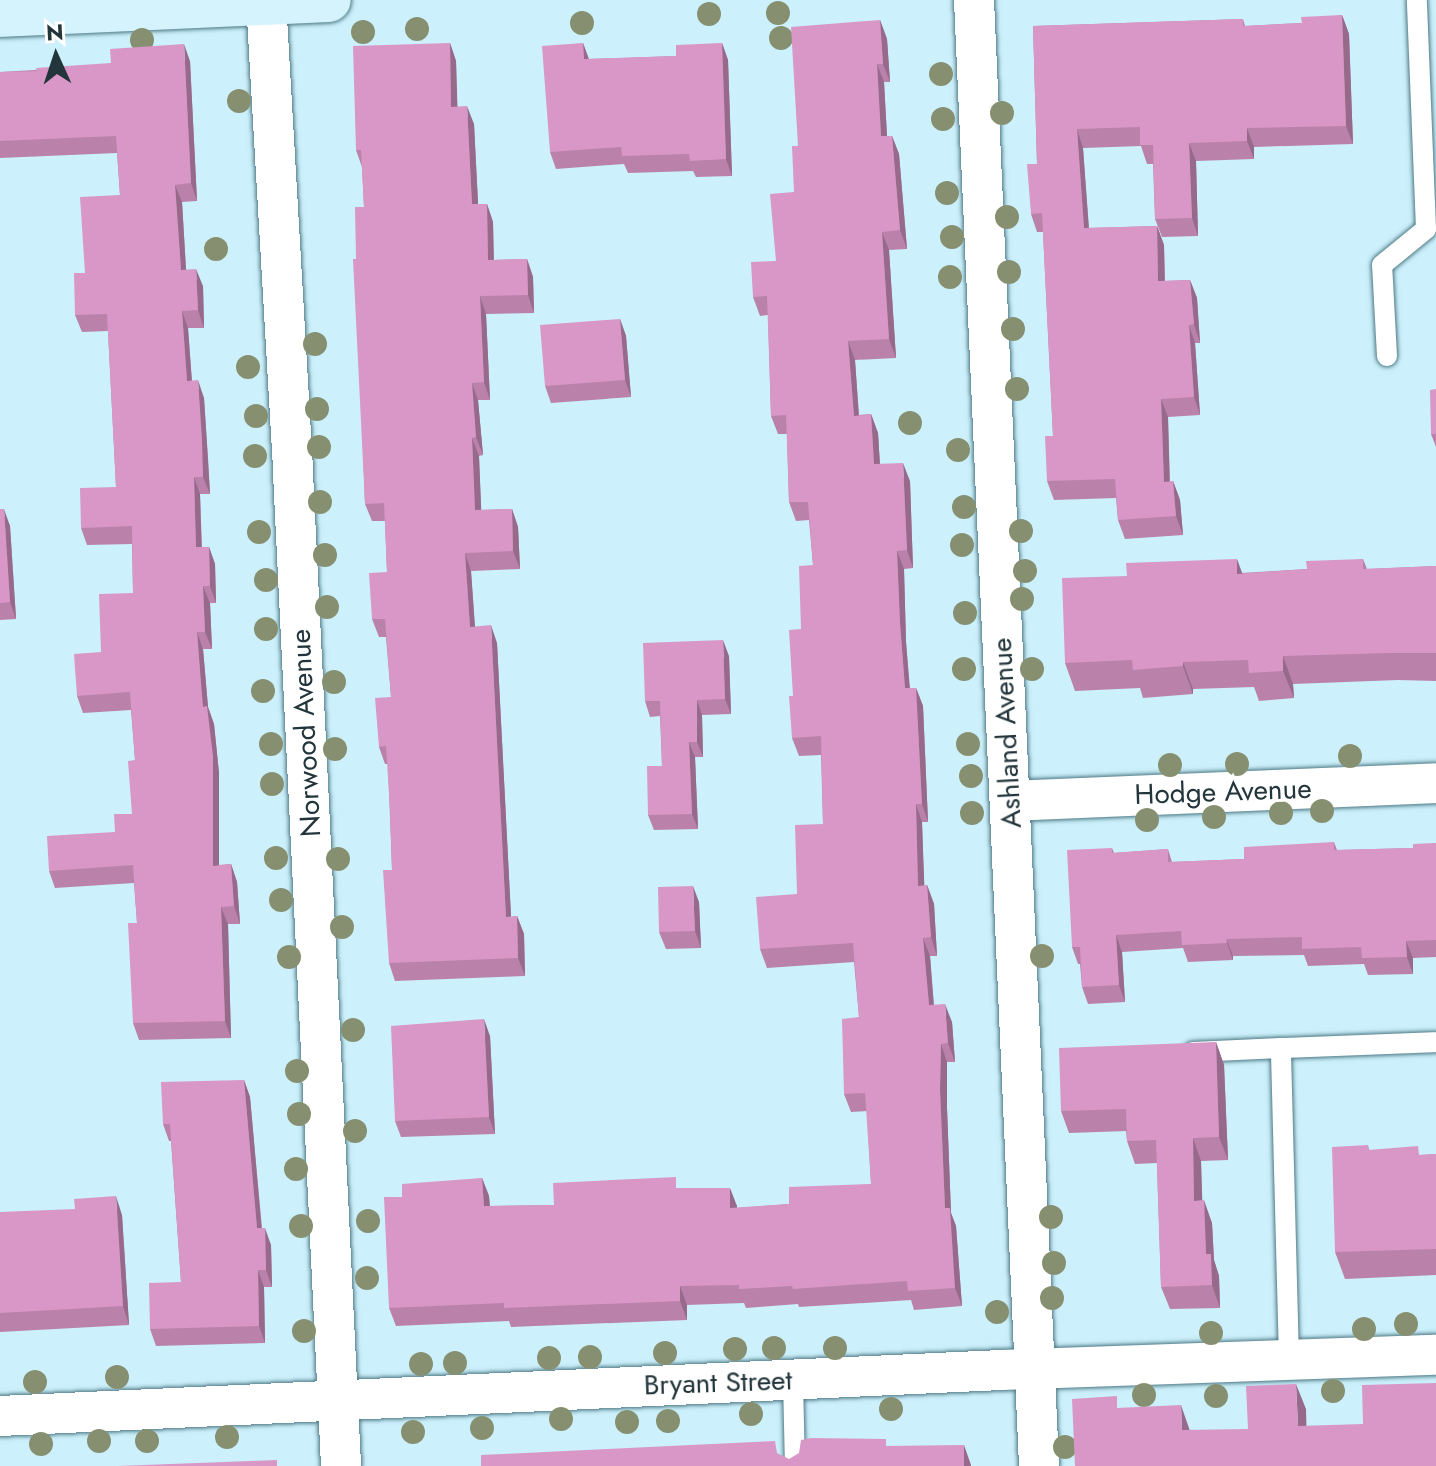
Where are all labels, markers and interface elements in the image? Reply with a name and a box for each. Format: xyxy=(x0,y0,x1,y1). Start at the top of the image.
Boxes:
north arrow xyxy=(16,16,96,96)
text: N xyxy=(45,16,64,48)
street label: Norwood Avenue xyxy=(284,628,328,838)
street label: Ashland Avenue xyxy=(985,637,1029,829)
street label: Hodge Avenue xyxy=(1134,772,1312,812)
street label: Bryant Street xyxy=(643,1364,793,1402)

